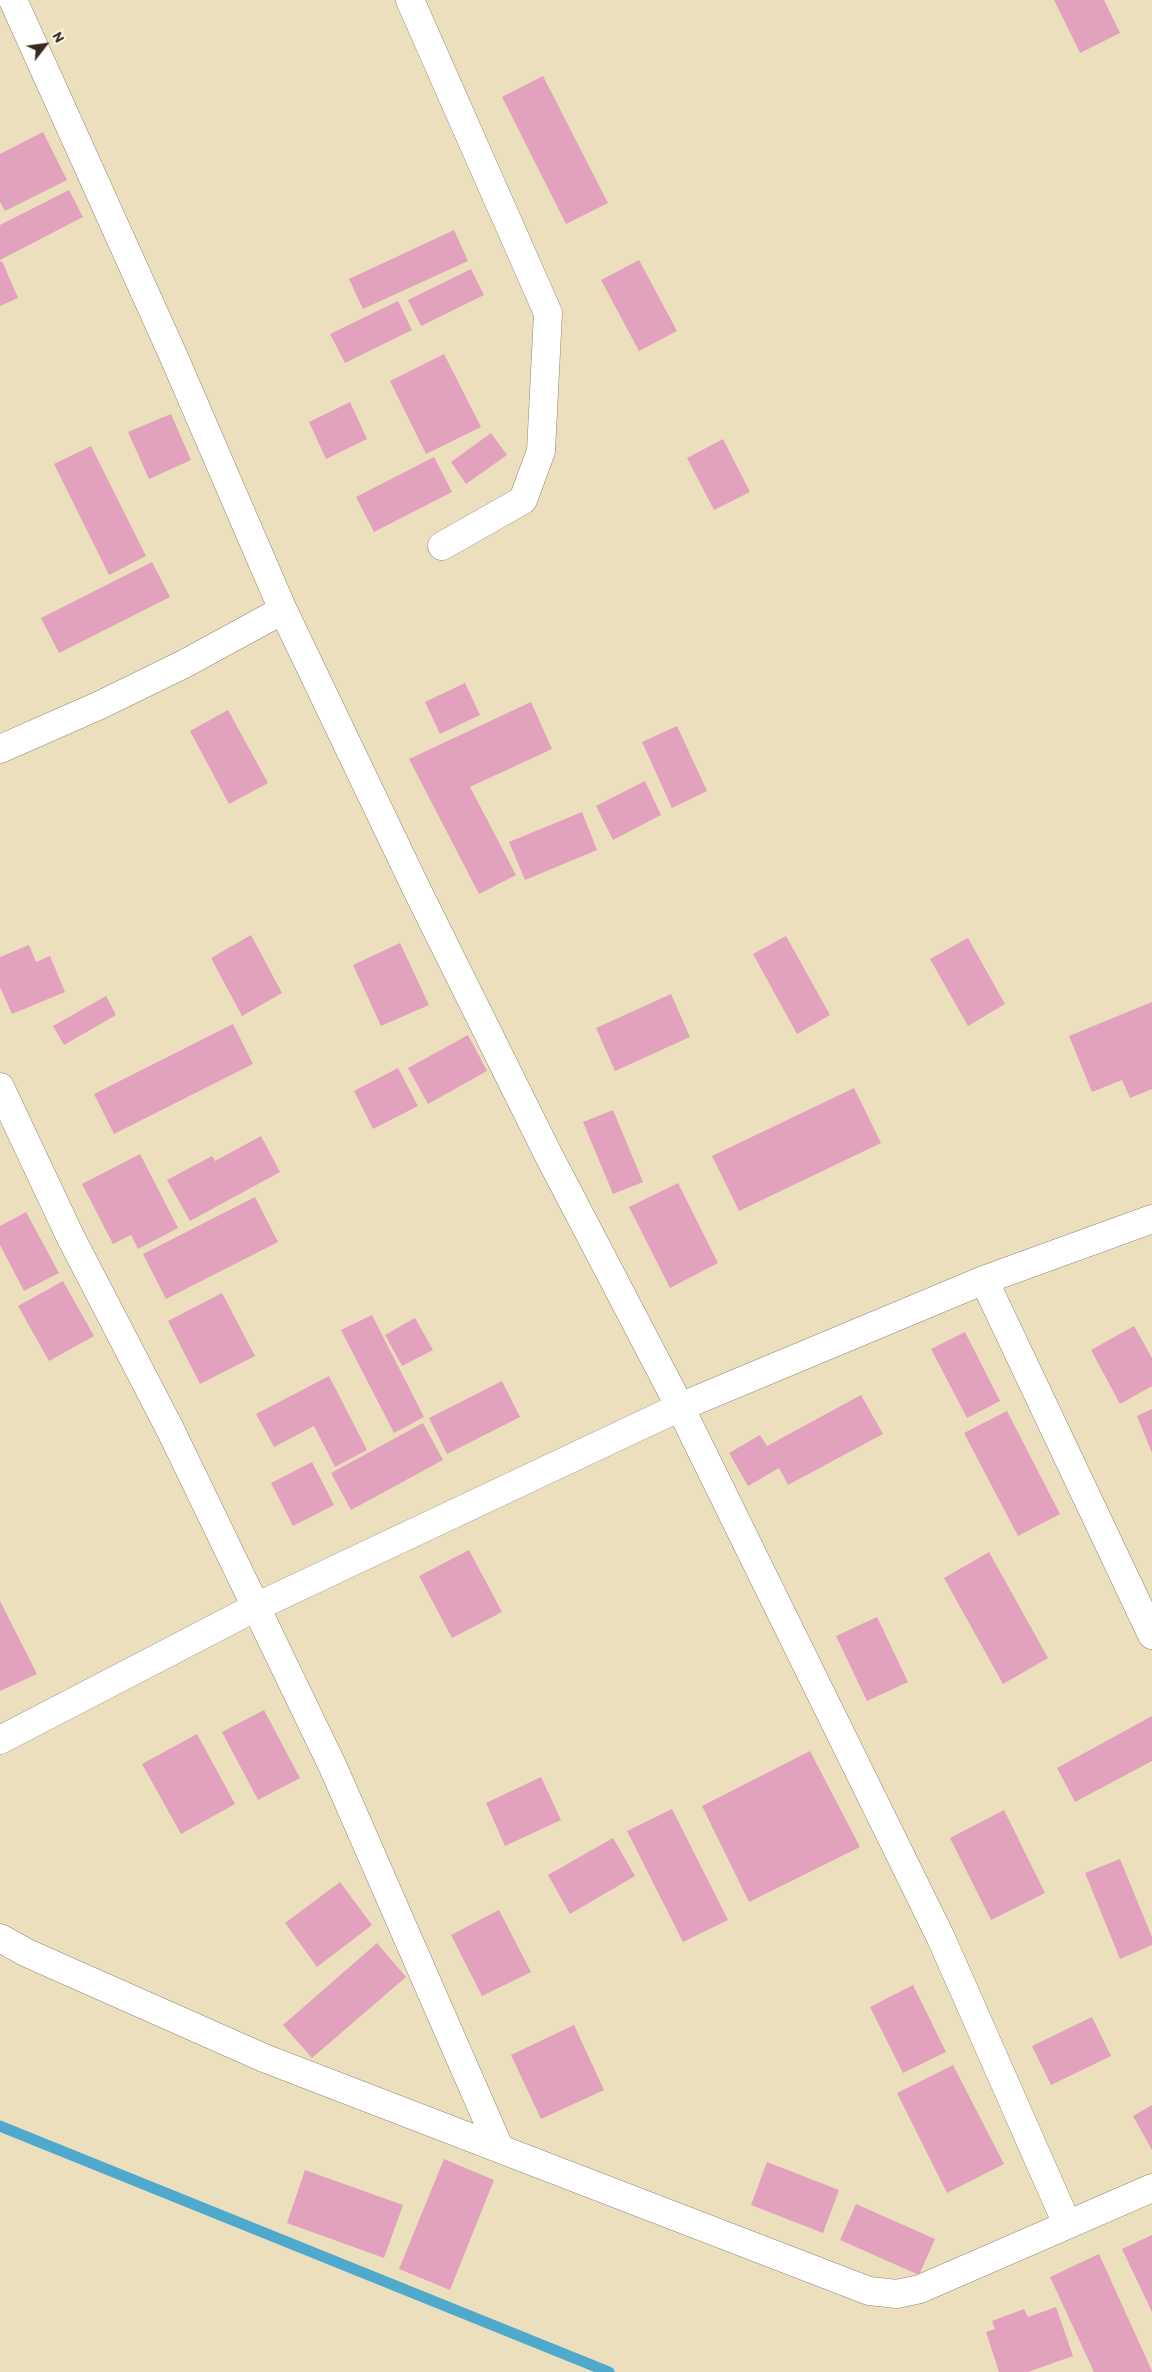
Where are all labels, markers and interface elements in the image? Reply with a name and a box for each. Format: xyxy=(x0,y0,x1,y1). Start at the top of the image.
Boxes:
north arrow xyxy=(20,20,70,70)
text: N xyxy=(49,29,68,46)

